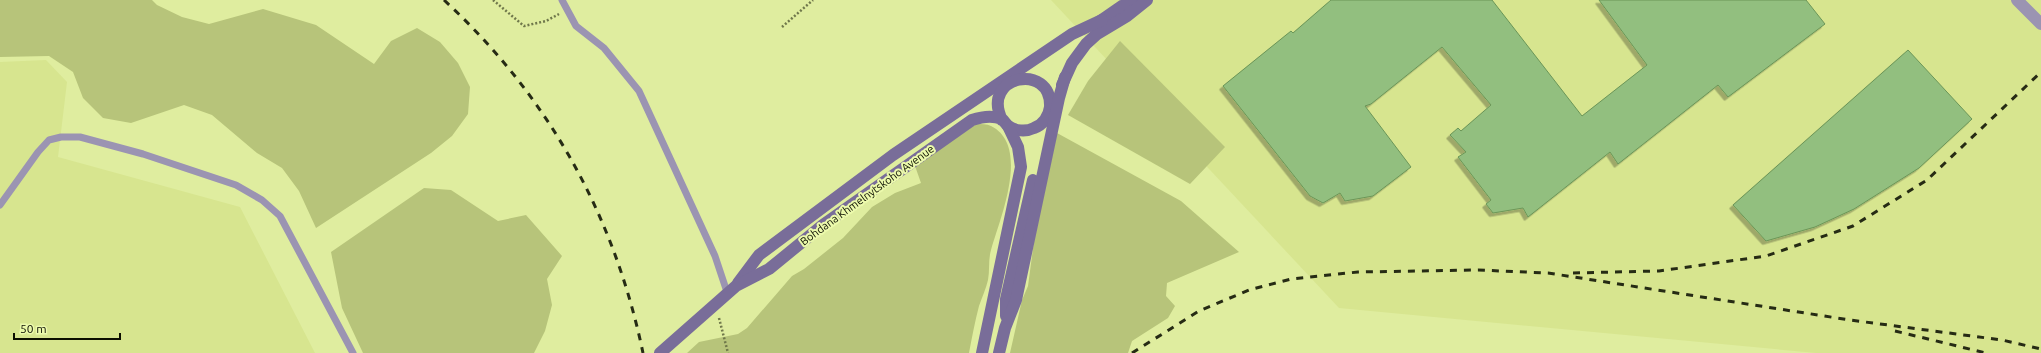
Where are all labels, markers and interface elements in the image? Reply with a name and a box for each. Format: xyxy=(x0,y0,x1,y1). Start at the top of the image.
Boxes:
street label: Bohdana Khmelnytskoho Avenue xyxy=(798,142,936,248)
scale bar xyxy=(14,315,120,341)
text: 50 m xyxy=(20,322,47,335)

